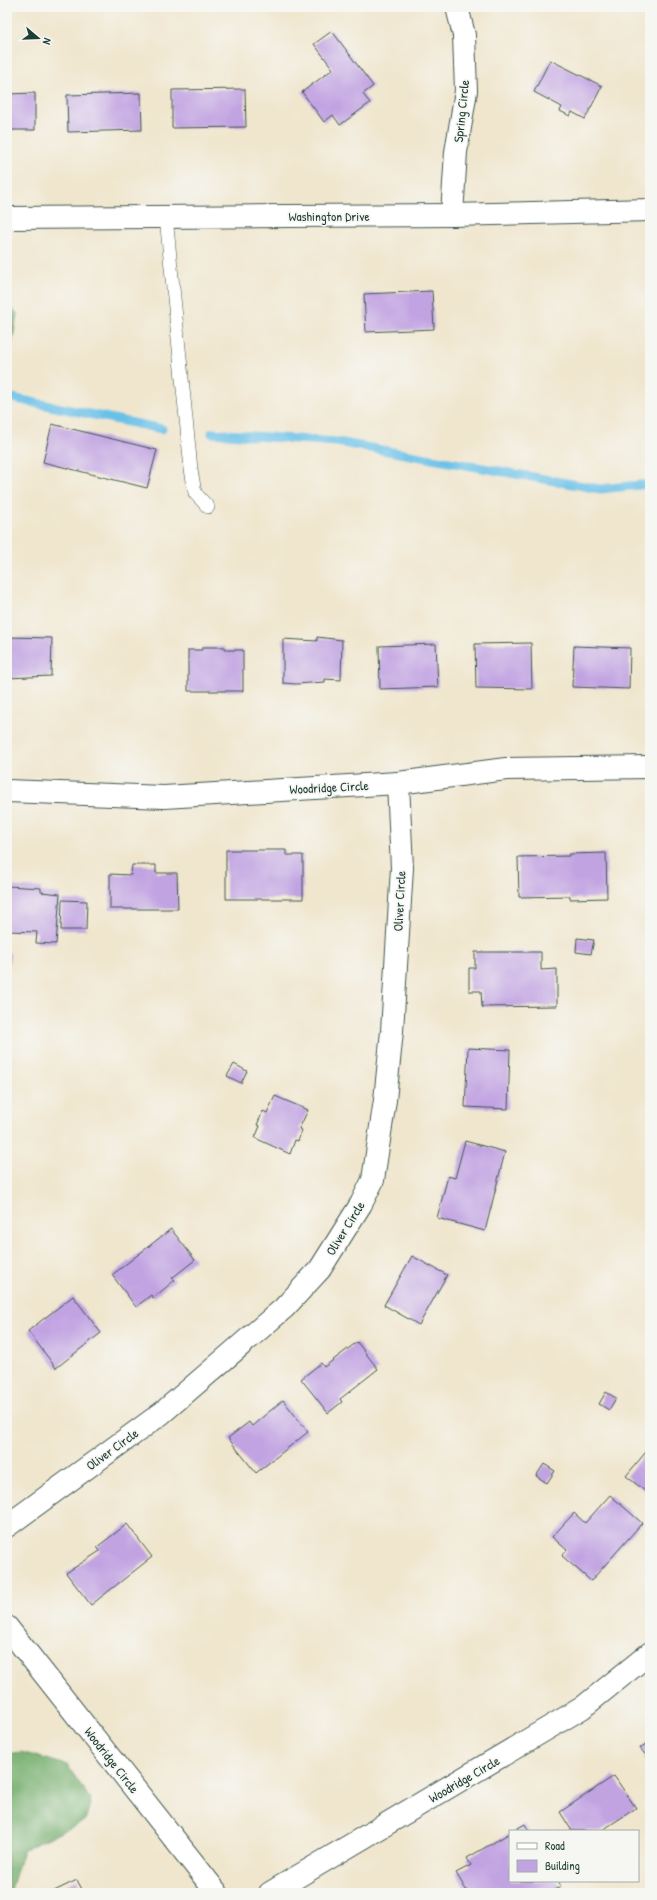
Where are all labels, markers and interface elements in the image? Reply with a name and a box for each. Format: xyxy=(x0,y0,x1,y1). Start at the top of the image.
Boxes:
north arrow xyxy=(18,18,58,58)
text: N xyxy=(40,36,55,46)
street label: Spring Circle xyxy=(449,79,473,143)
street label: Washington Drive xyxy=(288,207,370,225)
street label: Woodridge Circle xyxy=(289,776,369,798)
street label: Oliver Circle xyxy=(388,870,410,932)
street label: Oliver Circle xyxy=(321,1197,369,1259)
street label: Oliver Circle xyxy=(82,1424,142,1474)
street label: Woodridge Circle xyxy=(81,1723,143,1797)
street label: Woodridge Circle xyxy=(425,1751,503,1807)
legend xyxy=(509,1830,639,1882)
text: Road xyxy=(545,1837,565,1854)
text: Building xyxy=(545,1857,580,1874)

